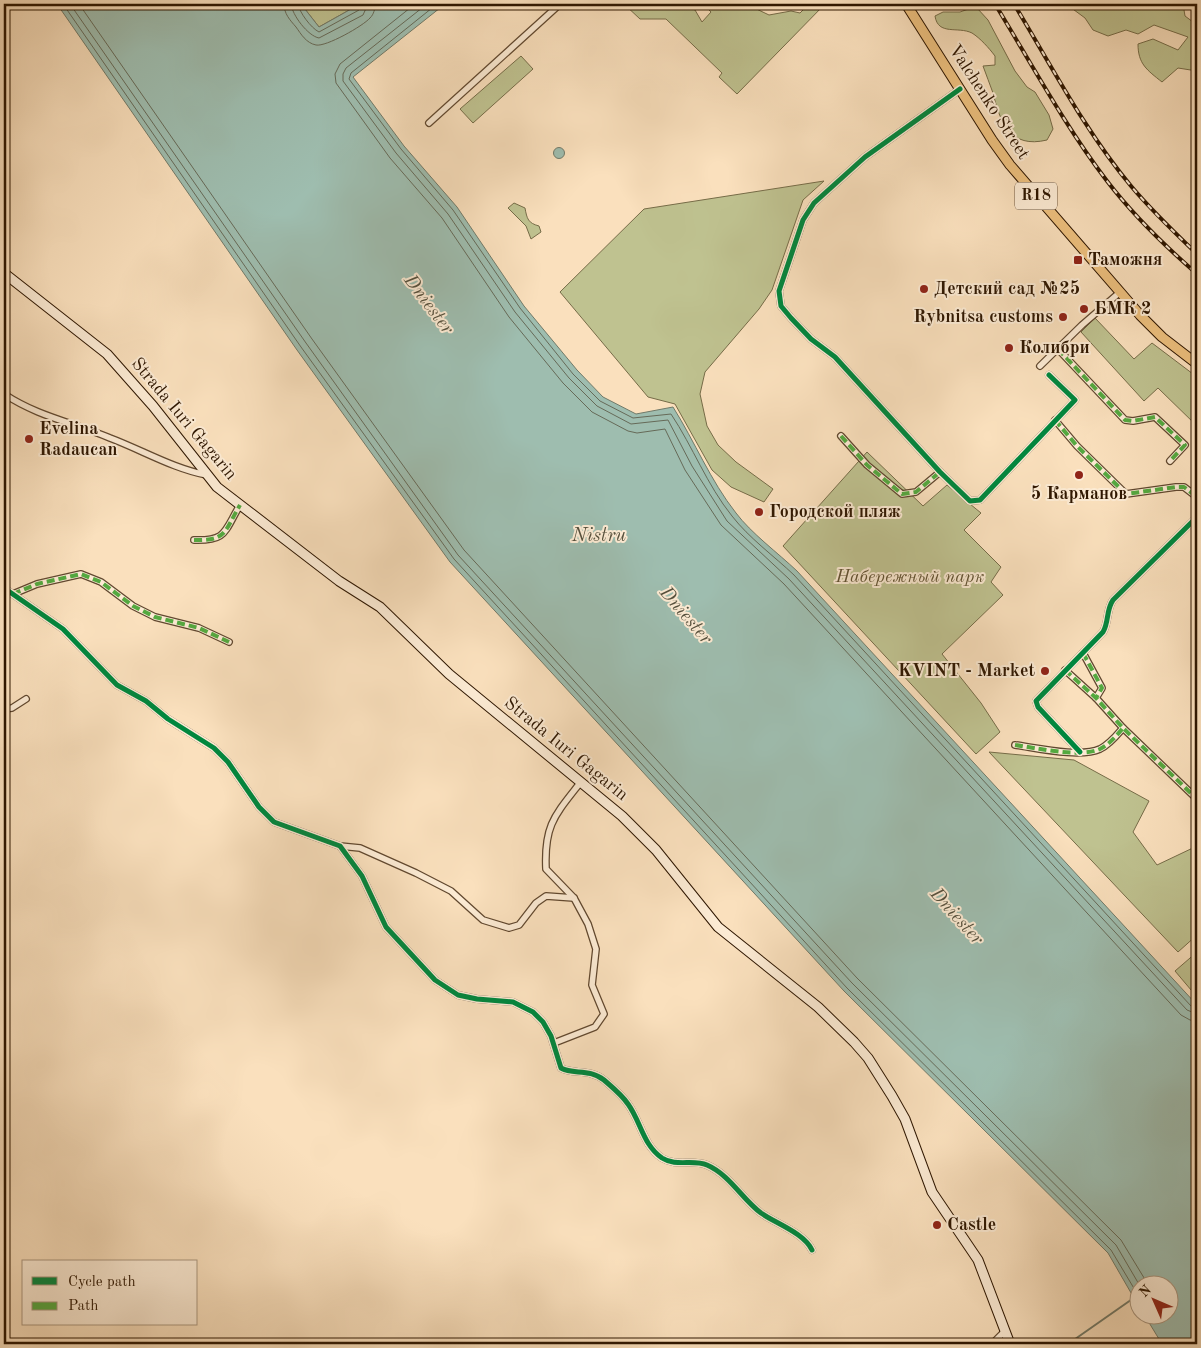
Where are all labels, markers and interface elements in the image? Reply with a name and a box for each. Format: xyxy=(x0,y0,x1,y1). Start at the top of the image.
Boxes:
street label: Valchenko Street xyxy=(945,41,1033,163)
road number: R18 xyxy=(1015,182,1057,210)
place label: Таможня xyxy=(1088,251,1162,269)
marker: Таможня xyxy=(1072,254,1084,266)
water label: Dniester xyxy=(399,271,457,339)
place label: Детский сад №25 xyxy=(934,280,1080,298)
marker: Детский сад №25 xyxy=(918,283,930,295)
place label: БМК 2 xyxy=(1094,300,1152,318)
marker: БМК 2 xyxy=(1078,303,1090,315)
place label: Rybnitsa customs xyxy=(913,308,1053,326)
marker: Rybnitsa customs xyxy=(1057,311,1069,323)
place label: Колибри xyxy=(1019,339,1090,357)
marker: Колибри xyxy=(1003,342,1015,354)
street label: Strada Iuri Gagarin xyxy=(128,354,240,484)
place label: Evelina Radaucan xyxy=(39,420,118,459)
marker: Evelina Radaucan xyxy=(23,433,35,445)
marker: 5 Карманов xyxy=(1073,469,1085,481)
place label: 5 Карманов xyxy=(1031,485,1127,503)
place label: Городской пляж xyxy=(769,503,901,521)
marker: Городской пляж xyxy=(753,506,765,518)
water label: Nistru xyxy=(571,527,626,546)
park label: Набережный парк xyxy=(835,568,985,586)
water label: Dniester xyxy=(654,583,715,649)
place label: KVINT - Market xyxy=(898,662,1035,680)
marker: KVINT - Market xyxy=(1039,665,1051,677)
street label: Strada Iuri Gagarin xyxy=(501,694,632,804)
water label: Dniester xyxy=(925,884,987,950)
place label: Castle xyxy=(947,1216,996,1234)
marker: Castle xyxy=(931,1219,943,1231)
legend xyxy=(22,1260,198,1326)
text: Cycle path xyxy=(68,1275,136,1290)
north arrow xyxy=(1128,1276,1178,1326)
text: N xyxy=(1137,1283,1154,1300)
text: Path xyxy=(68,1299,98,1314)

